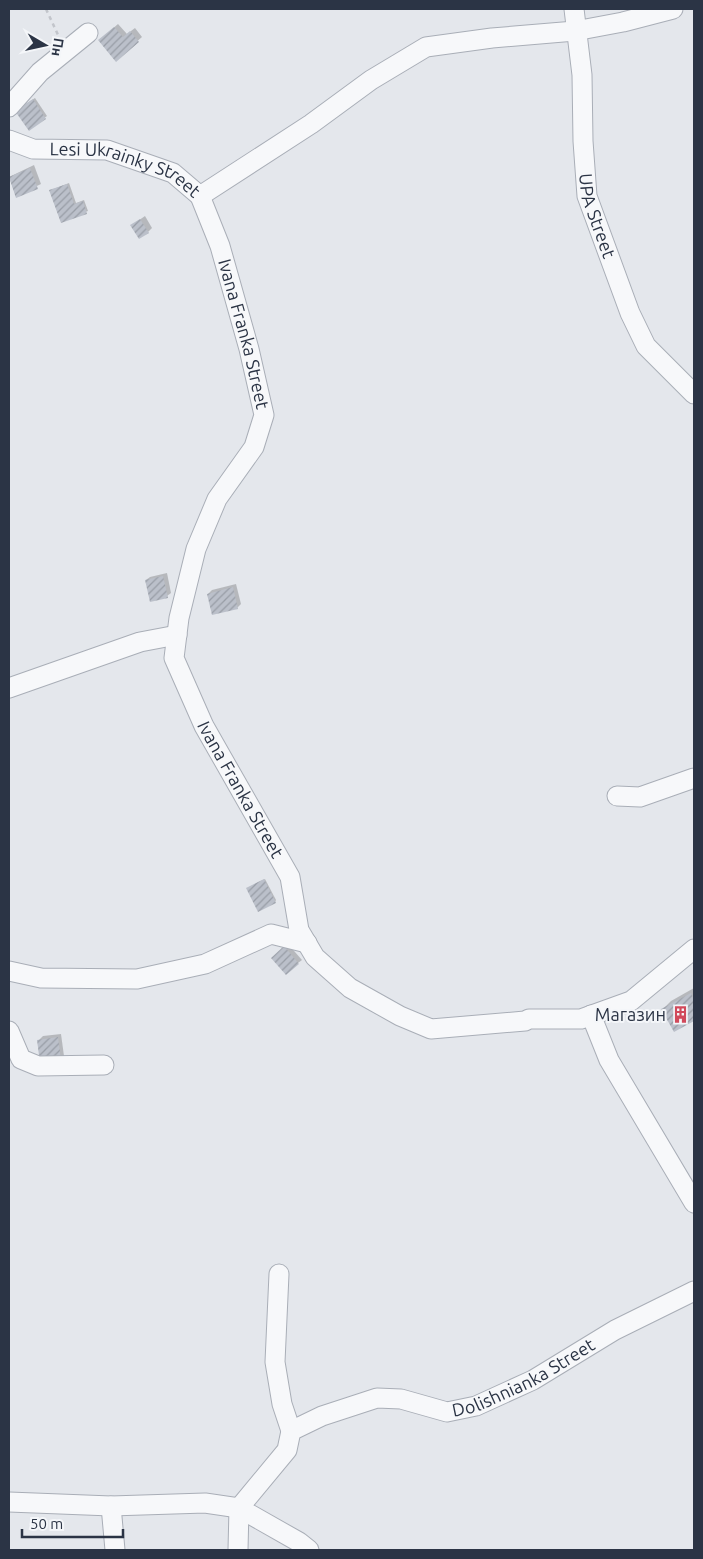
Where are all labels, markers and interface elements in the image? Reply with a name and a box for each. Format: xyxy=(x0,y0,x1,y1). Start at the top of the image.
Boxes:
north arrow xyxy=(20,20,70,70)
text: Пн xyxy=(49,37,67,57)
street label: Lesi Ukrainky Street xyxy=(49,138,205,201)
street label: UPA Street xyxy=(576,172,620,261)
street label: Ivana Franka Street xyxy=(215,256,273,411)
street label: Ivana Franka Street xyxy=(194,718,288,861)
place label: Магазин xyxy=(595,1004,666,1024)
building icon: Магазин xyxy=(670,1005,690,1025)
street label: Dolishnianka Street xyxy=(450,1334,598,1420)
scale bar xyxy=(22,1506,124,1538)
text: 50 m xyxy=(30,1515,63,1532)

